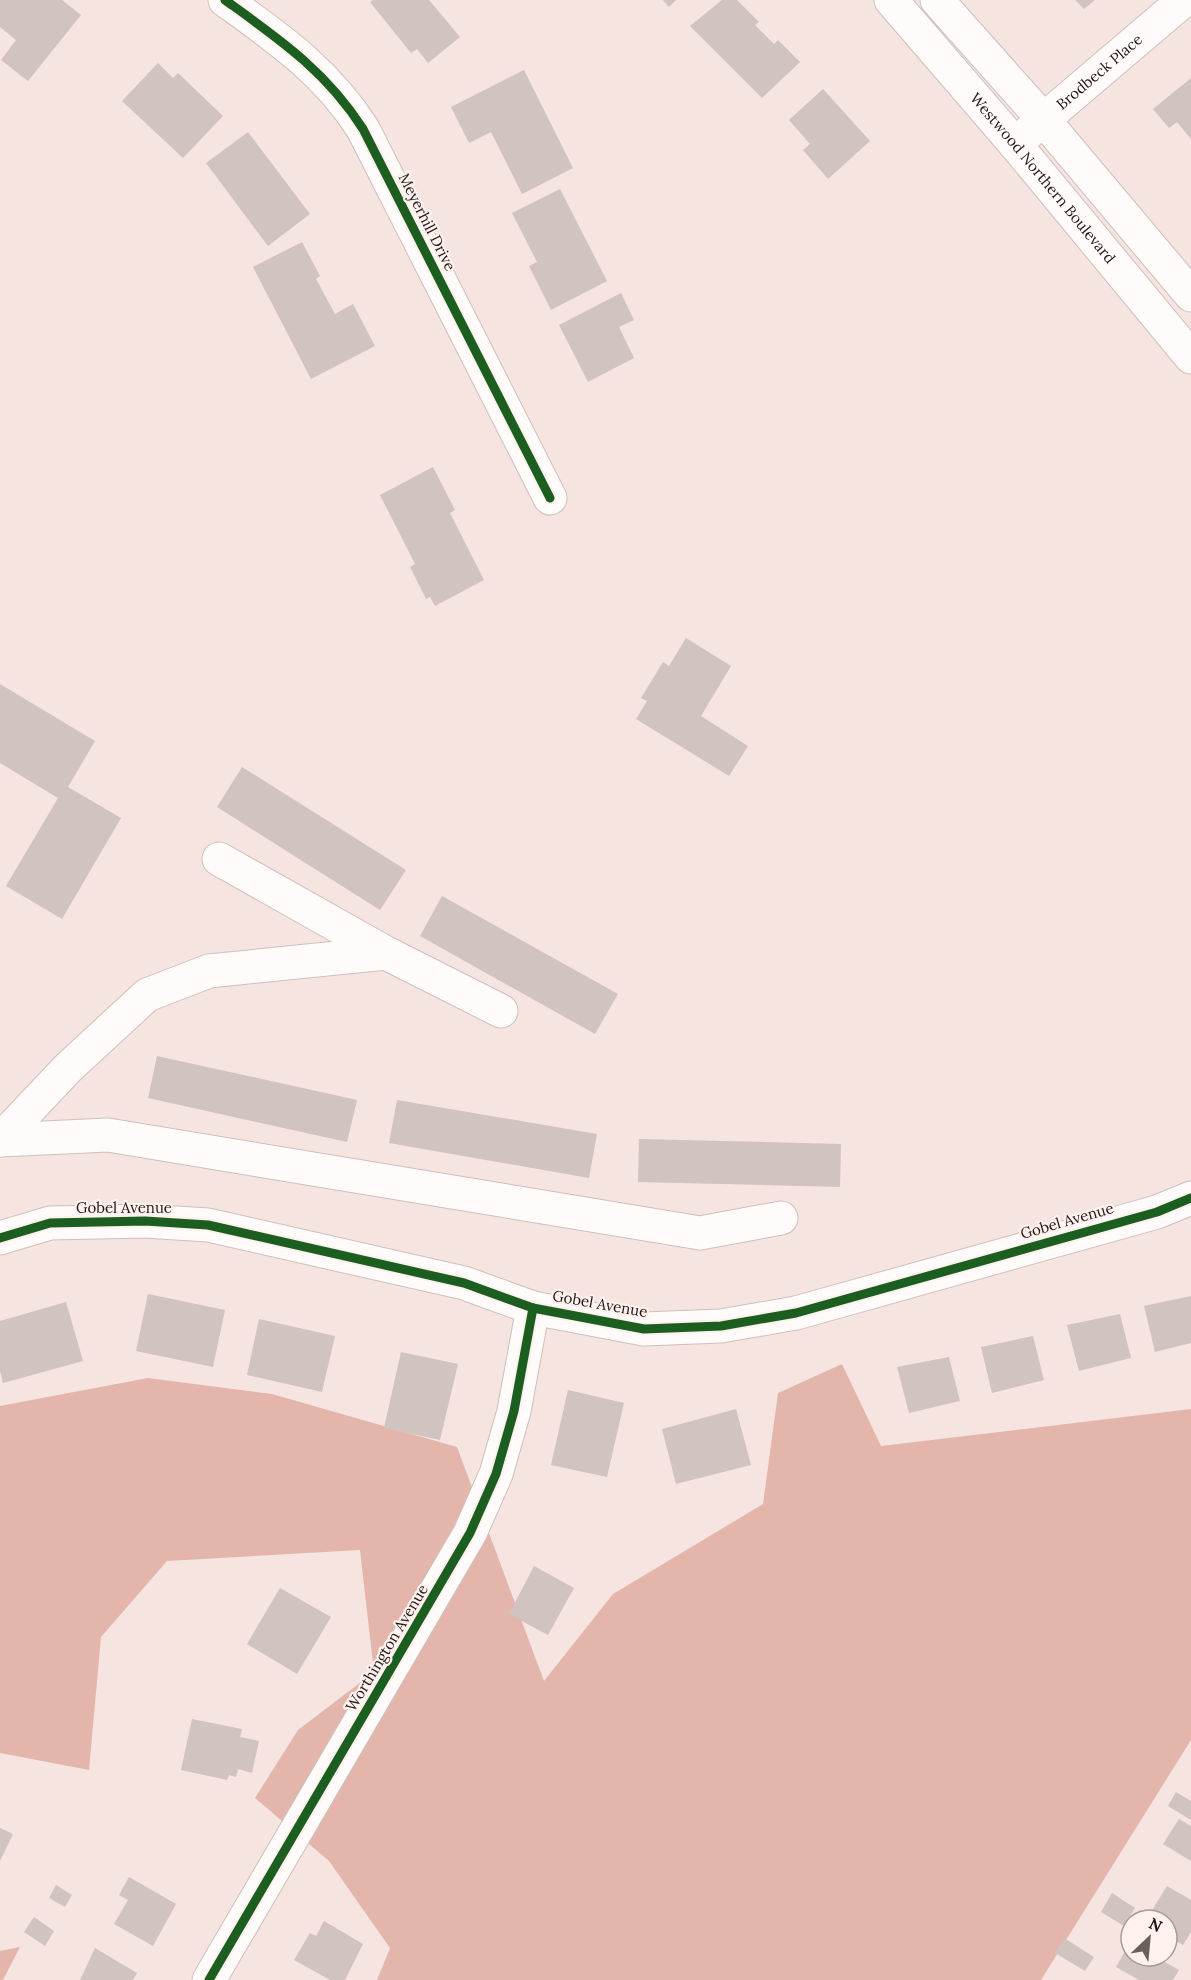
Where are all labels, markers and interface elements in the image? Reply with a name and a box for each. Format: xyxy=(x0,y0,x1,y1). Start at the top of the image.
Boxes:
street label: Brodbeck Place xyxy=(1052,30,1146,114)
street label: Westwood Northern Boulevard xyxy=(966,89,1120,267)
street label: Meyerhill Drive xyxy=(395,170,460,274)
street label: Gobel Avenue xyxy=(76,1198,172,1217)
street label: Gobel Avenue xyxy=(1018,1198,1116,1243)
street label: Gobel Avenue xyxy=(551,1286,649,1321)
street label: Worthington Avenue xyxy=(341,1581,432,1715)
north arrow xyxy=(1119,1908,1179,1968)
text: N xyxy=(1146,1913,1166,1936)

